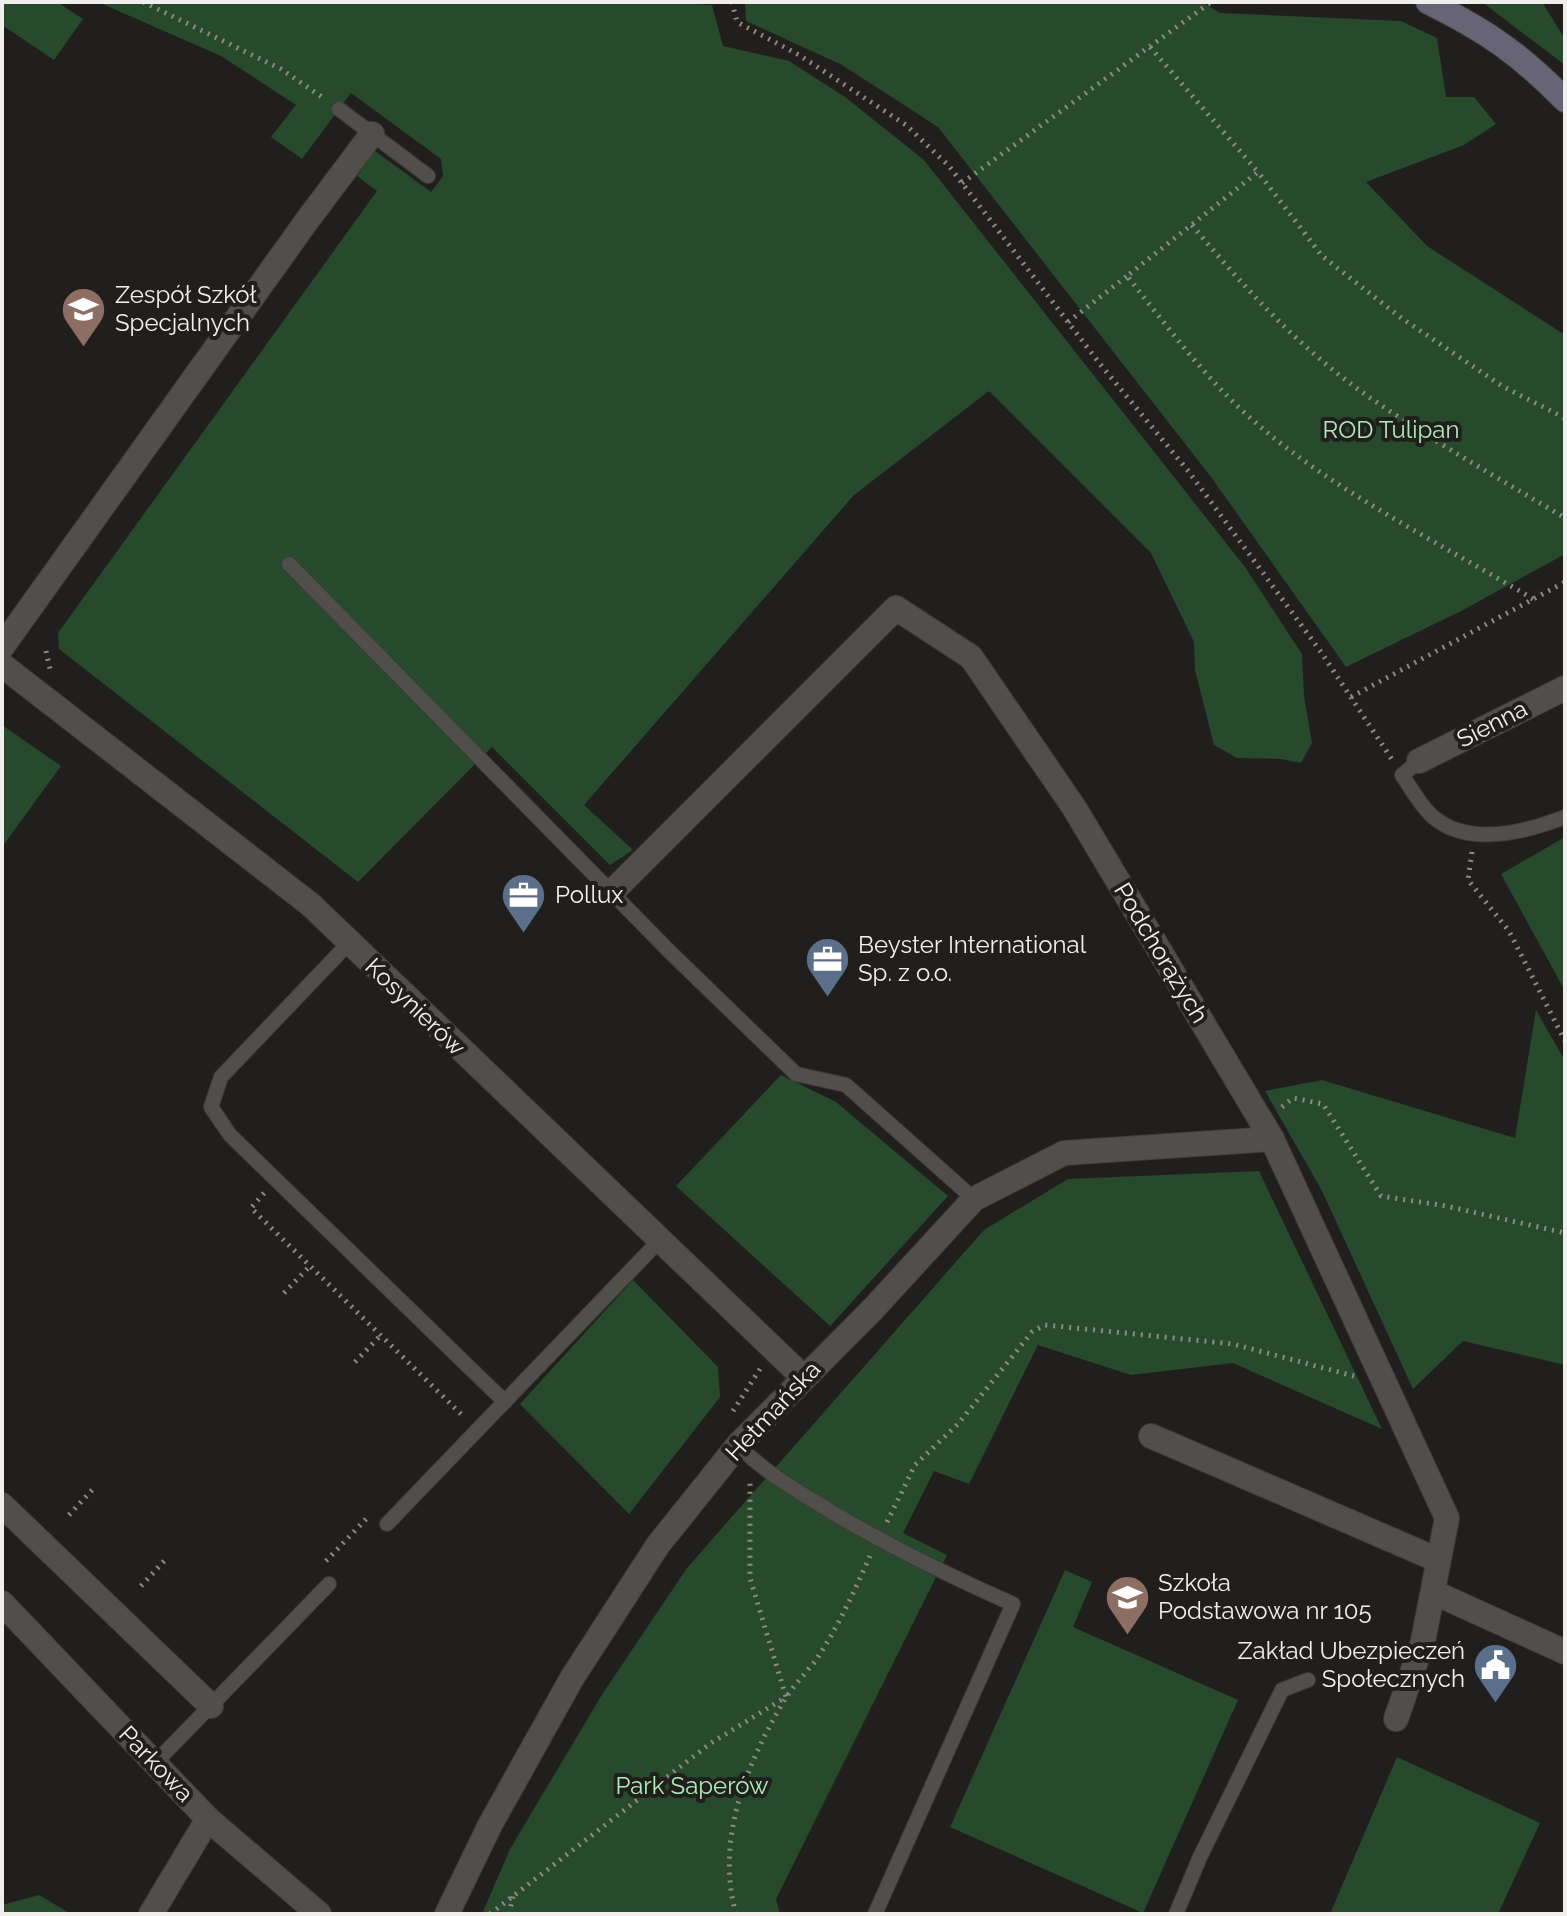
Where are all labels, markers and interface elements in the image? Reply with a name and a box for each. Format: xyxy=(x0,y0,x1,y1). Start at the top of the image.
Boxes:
place label: Zespół Szkół Specjalnych xyxy=(115,280,258,337)
school or university icon: Zespół Szkół Specjalnych xyxy=(60,285,108,348)
park label: ROD Tulipan xyxy=(1323,415,1459,444)
street label: Sienna xyxy=(1452,694,1532,753)
office icon: Pollux xyxy=(500,871,548,934)
street label: Podchorążych xyxy=(1108,877,1215,1028)
place label: Pollux xyxy=(555,880,623,909)
place label: Beyster International Sp. z o.o. xyxy=(858,930,1087,987)
office icon: Beyster International Sp. z o.o. xyxy=(803,935,851,998)
street label: Kosynierów xyxy=(359,952,472,1062)
street label: Hetmańska xyxy=(719,1355,826,1467)
place label: Szkoła Podstawowa nr 105 xyxy=(1158,1568,1372,1625)
school or university icon: Szkoła Podstawowa nr 105 xyxy=(1103,1573,1151,1636)
place label: Zakład Ubezpieczeń Społecznych xyxy=(1238,1636,1465,1693)
public building icon: Zakład Ubezpieczeń Społecznych xyxy=(1472,1641,1520,1704)
street label: Parkowa xyxy=(113,1720,200,1808)
park label: Park Saperów xyxy=(615,1771,769,1800)

